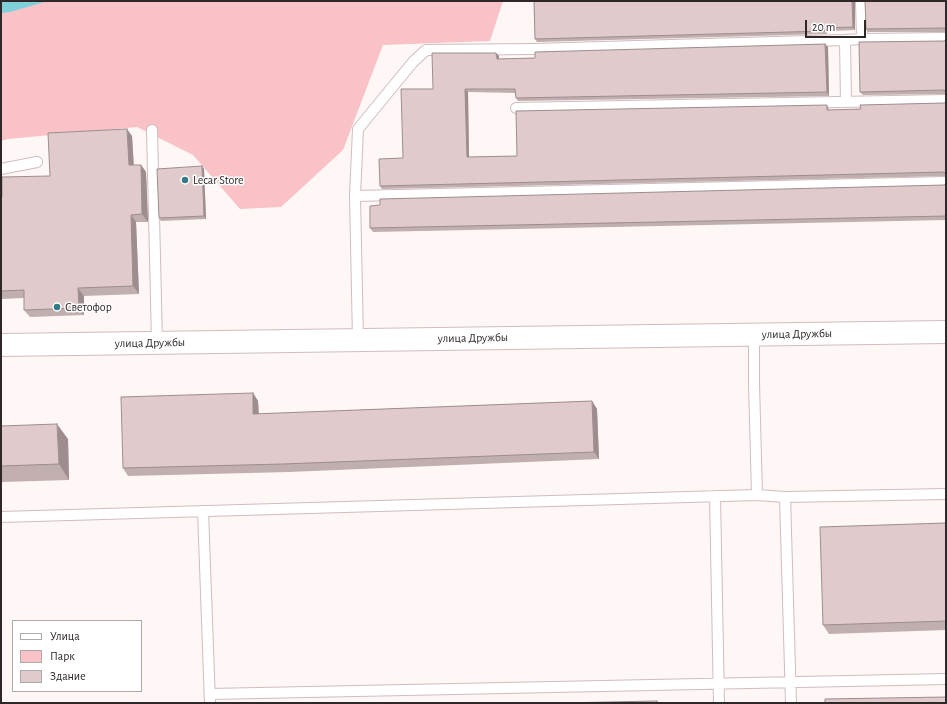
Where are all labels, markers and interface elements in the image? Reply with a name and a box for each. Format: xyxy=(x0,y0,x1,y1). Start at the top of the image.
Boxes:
scale bar xyxy=(807,12,868,38)
text: 20 m xyxy=(812,21,835,33)
place label: Lecar Store xyxy=(193,173,244,187)
marker: Lecar Store xyxy=(180,175,190,185)
place label: Светофор xyxy=(65,300,112,314)
marker: Светофор xyxy=(52,302,62,312)
street label: улица Дружбы xyxy=(762,326,832,342)
street label: улица Дружбы xyxy=(438,330,508,346)
street label: улица Дружбы xyxy=(115,335,185,351)
legend xyxy=(12,620,142,692)
text: Улица xyxy=(50,630,80,642)
text: Парк xyxy=(50,650,75,662)
text: Здание xyxy=(50,670,86,682)

